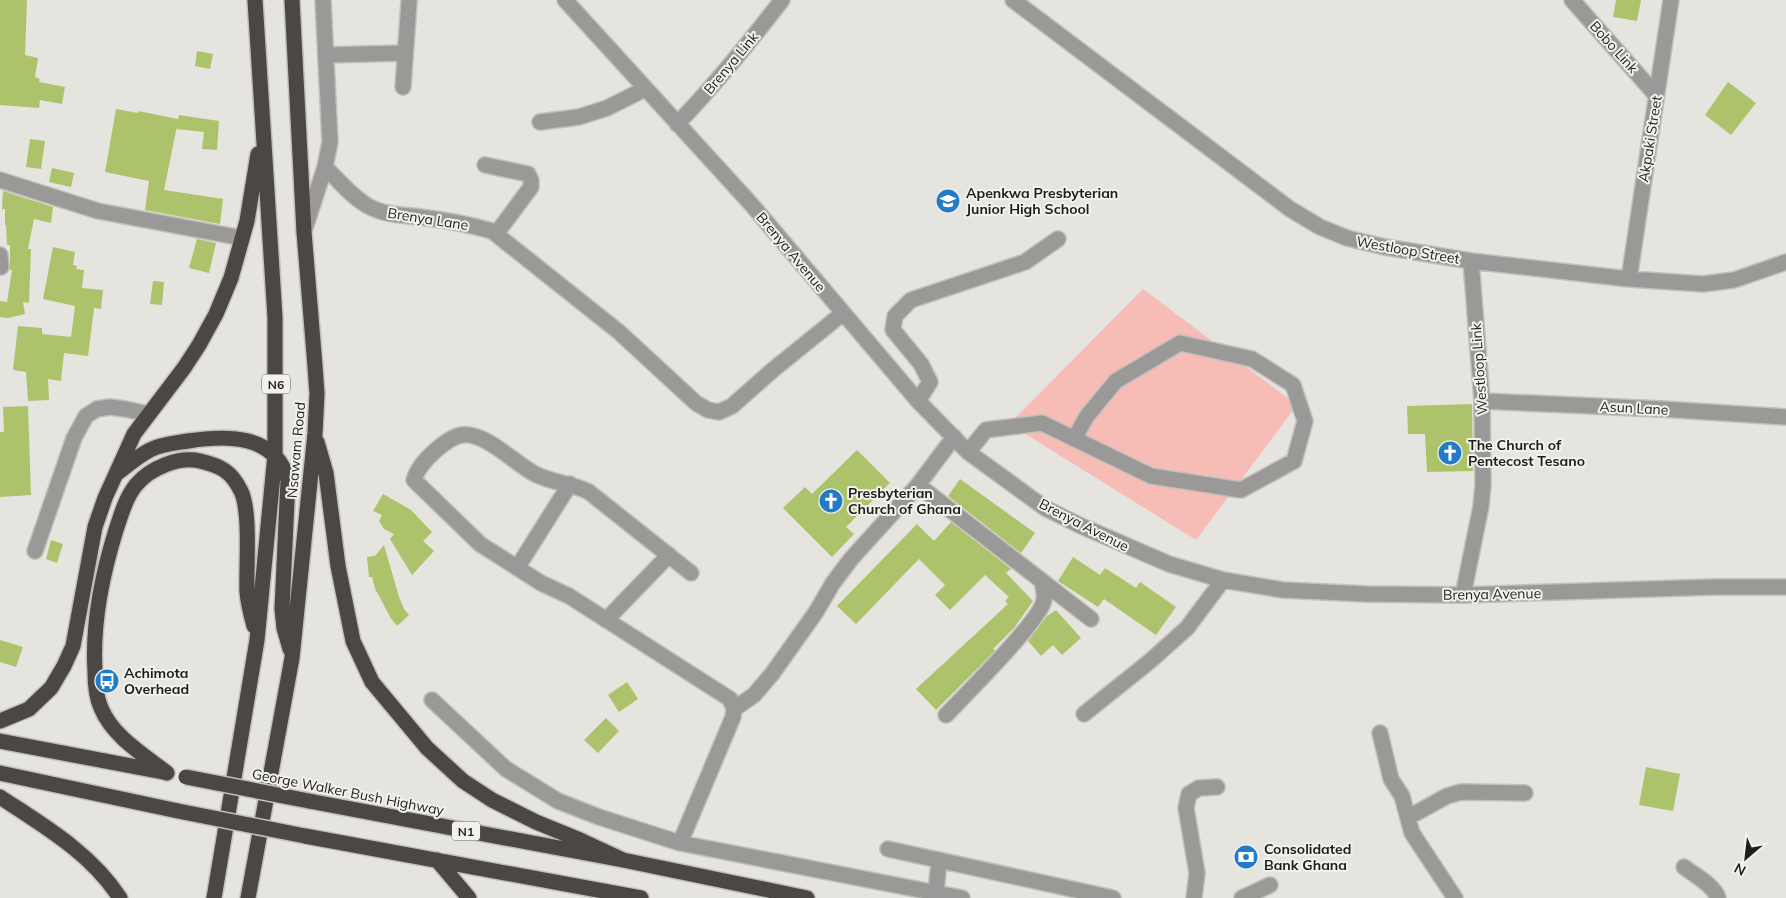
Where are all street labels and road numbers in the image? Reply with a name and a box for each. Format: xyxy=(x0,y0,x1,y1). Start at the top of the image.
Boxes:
street label: Bobo Link xyxy=(1586,17,1643,77)
street label: Brenya Link xyxy=(700,28,763,98)
street label: Akpaki Street xyxy=(1634,94,1666,183)
street label: Brenya Lane xyxy=(386,204,470,234)
street label: Brenya Avenue xyxy=(752,209,830,295)
street label: Westloop Street xyxy=(1355,232,1461,268)
street label: Westloop Link xyxy=(1467,322,1491,415)
road number: N6 xyxy=(262,374,290,394)
street label: Asun Lane xyxy=(1599,397,1669,419)
street label: Nsawam Road xyxy=(283,401,309,499)
street label: Brenya Avenue xyxy=(1036,495,1132,555)
street label: Brenya Avenue xyxy=(1443,584,1541,604)
street label: George Walker Bush Highway xyxy=(250,765,446,820)
road number: N1 xyxy=(452,821,480,840)

